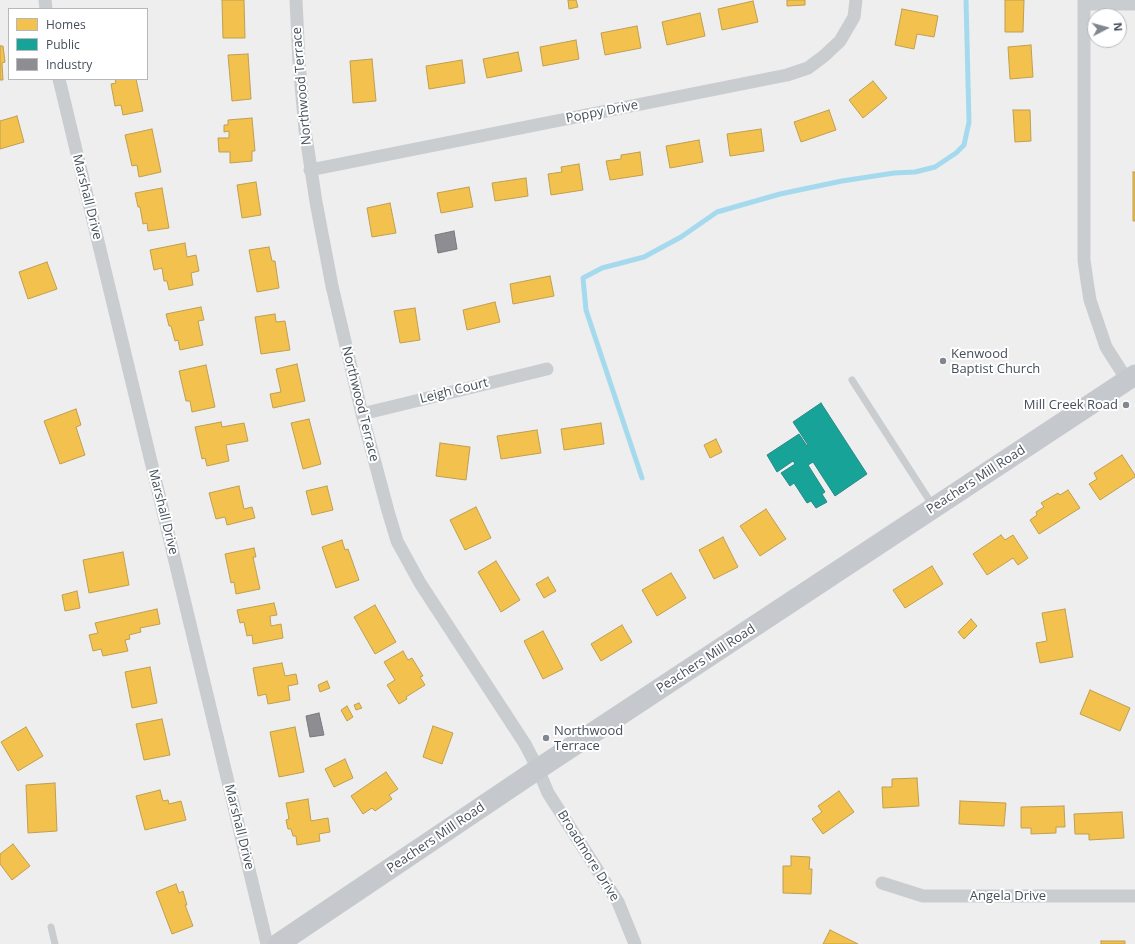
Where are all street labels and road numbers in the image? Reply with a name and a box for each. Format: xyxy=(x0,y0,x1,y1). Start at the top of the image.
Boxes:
street label: Northwood Terrace xyxy=(289,26,315,146)
street label: Poppy Drive xyxy=(565,97,639,127)
street label: Marshall Drive xyxy=(69,153,105,241)
street label: Northwood Terrace xyxy=(338,345,382,463)
street label: Leigh Court xyxy=(418,375,490,407)
street label: Peachers Mill Road xyxy=(924,442,1028,518)
street label: Marshall Drive xyxy=(145,468,181,556)
street label: Peachers Mill Road xyxy=(654,621,758,697)
street label: Marshall Drive xyxy=(221,783,257,871)
street label: Peachers Mill Road xyxy=(384,799,488,877)
street label: Broadmore Drive xyxy=(554,808,622,904)
street label: Angela Drive xyxy=(970,888,1046,904)

